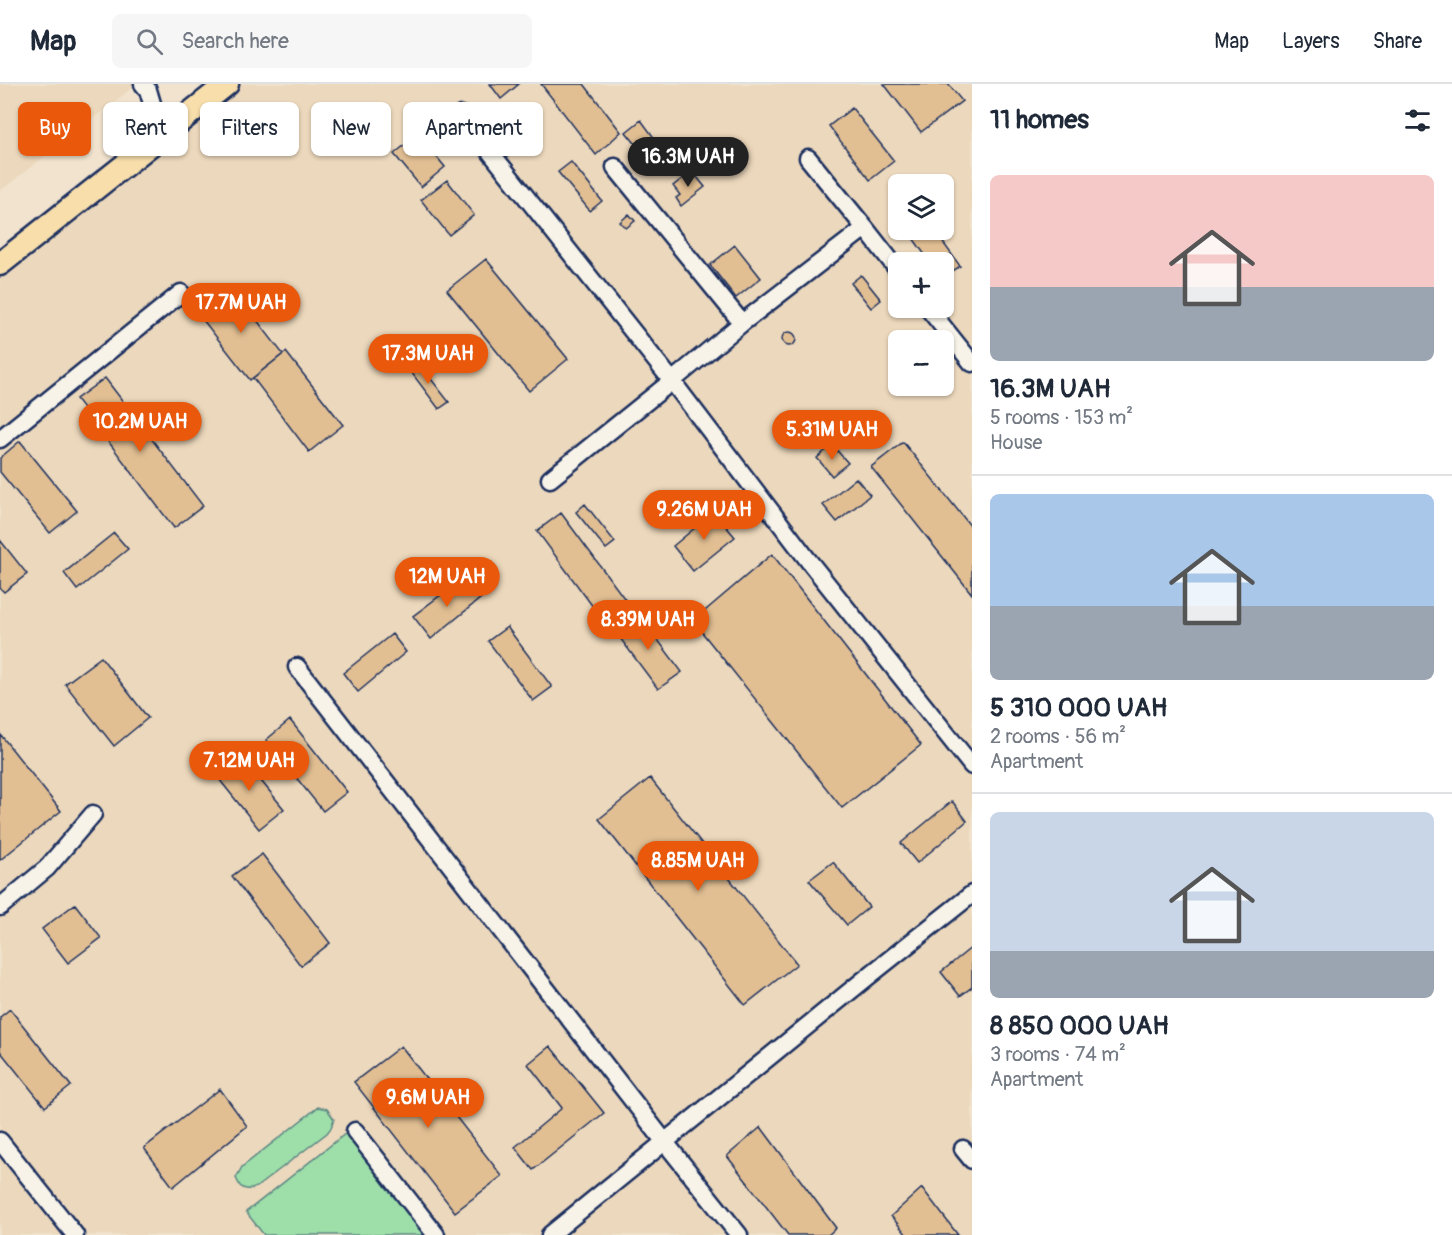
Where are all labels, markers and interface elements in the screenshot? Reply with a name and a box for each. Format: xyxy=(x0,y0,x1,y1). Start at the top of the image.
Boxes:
search box xyxy=(112,14,532,68)
text: Map xyxy=(30,24,76,59)
icon: search xyxy=(133,25,166,58)
text: Search here xyxy=(181,27,289,55)
text: Map xyxy=(1214,28,1249,55)
text: Layers xyxy=(1282,28,1340,55)
text: Share xyxy=(1373,28,1422,55)
chip: Buy xyxy=(18,102,91,156)
chip: Rent xyxy=(103,102,188,156)
chip: Filters xyxy=(200,102,299,156)
chip: New xyxy=(311,102,391,156)
chip: Apartment xyxy=(403,102,543,156)
text: 11 homes xyxy=(990,104,1089,136)
icon: filters xyxy=(1401,104,1434,137)
pin: 16.3M UAH xyxy=(619,137,757,188)
text: 16.3M UAH xyxy=(642,144,734,169)
map controls xyxy=(888,174,954,396)
button: layers xyxy=(888,174,954,240)
icon: home xyxy=(1158,214,1266,322)
button: + xyxy=(888,252,954,318)
pin: 17.7M UAH xyxy=(172,283,310,334)
text: 17.7M UAH xyxy=(196,290,286,315)
button: − xyxy=(888,330,954,396)
pin: 17.3M UAH xyxy=(359,334,497,385)
text: 17.3M UAH xyxy=(382,341,474,366)
text: 16.3M UAH xyxy=(990,373,1110,405)
pin: 10.2M UAH xyxy=(71,402,209,453)
text: 5 rooms · 153 m² xyxy=(990,405,1133,430)
text: 10.2M UAH xyxy=(93,409,187,434)
pin: 5.31M UAH xyxy=(763,410,901,461)
text: 5.31M UAH xyxy=(786,417,878,442)
text: House xyxy=(990,430,1042,455)
pin: 9.26M UAH xyxy=(635,490,773,541)
text: 9.26M UAH xyxy=(656,497,752,522)
icon: home xyxy=(1158,533,1266,641)
pin: 12M UAH xyxy=(392,557,502,608)
text: 12M UAH xyxy=(409,564,485,589)
pin: 8.39M UAH xyxy=(579,600,717,651)
text: 8.39M UAH xyxy=(601,607,695,632)
text: 5 310 000 UAH xyxy=(990,692,1167,724)
text: 2 rooms · 56 m² xyxy=(990,724,1126,749)
pin: 7.12M UAH xyxy=(180,741,318,792)
text: 7.12M UAH xyxy=(203,748,295,773)
text: Apartment xyxy=(990,749,1083,774)
pin: 8.85M UAH xyxy=(629,841,767,892)
text: 8.85M UAH xyxy=(652,848,745,873)
icon: home xyxy=(1158,851,1266,959)
text: 8 850 000 UAH xyxy=(990,1010,1169,1042)
text: 3 rooms · 74 m² xyxy=(990,1042,1126,1067)
text: Apartment xyxy=(990,1067,1083,1092)
pin: 9.6M UAH xyxy=(366,1078,490,1129)
text: 9.6M UAH xyxy=(386,1085,470,1110)

